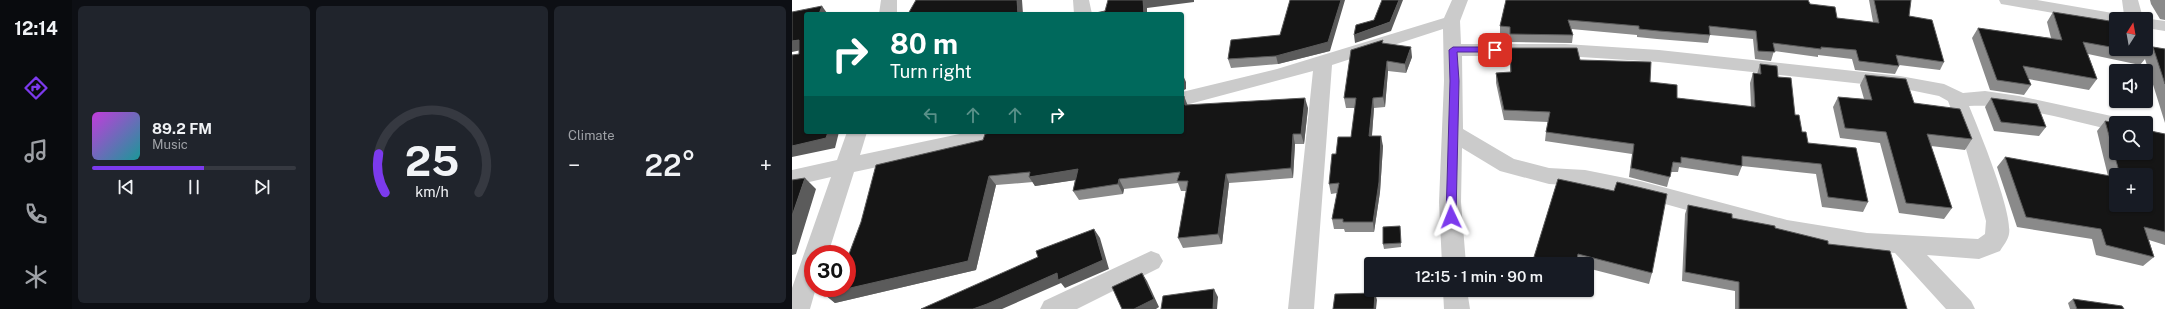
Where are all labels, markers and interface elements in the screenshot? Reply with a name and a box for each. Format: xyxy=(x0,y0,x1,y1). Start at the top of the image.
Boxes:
north arrow xyxy=(2109,12,2153,56)
map controls xyxy=(2109,12,2153,212)
text: 12:14 xyxy=(14,18,58,39)
text: 80 m xyxy=(890,27,958,60)
icon: right xyxy=(824,28,876,80)
pin xyxy=(1478,33,1512,67)
icon: arrive xyxy=(1484,39,1506,61)
text: Turn right xyxy=(890,61,972,82)
button: sound xyxy=(2109,64,2153,108)
icon: directions xyxy=(22,74,50,102)
icon: left xyxy=(920,104,942,126)
icon: ahead xyxy=(962,104,984,126)
icon: ahead xyxy=(1004,104,1026,126)
icon: right xyxy=(1046,104,1068,126)
button: search xyxy=(2109,116,2153,160)
text: 89.2 FM xyxy=(152,120,212,137)
text: Climate xyxy=(568,128,615,143)
text: 25 xyxy=(405,135,459,184)
icon: music xyxy=(22,137,50,165)
text: Music xyxy=(152,137,188,152)
text: 22° xyxy=(644,147,696,183)
text: − xyxy=(568,152,580,178)
text: + xyxy=(760,152,772,178)
button: + xyxy=(2109,168,2153,212)
icon: previous xyxy=(115,176,137,198)
icon: pause xyxy=(183,176,205,198)
icon: next xyxy=(251,176,273,198)
text: km/h xyxy=(415,182,449,199)
position arrow xyxy=(1430,196,1472,238)
icon: phone xyxy=(22,200,50,228)
speed limit sign: 30 xyxy=(804,245,856,297)
icon: climate xyxy=(22,263,50,291)
text: 12:15 · 1 min · 90 m xyxy=(1415,268,1543,285)

